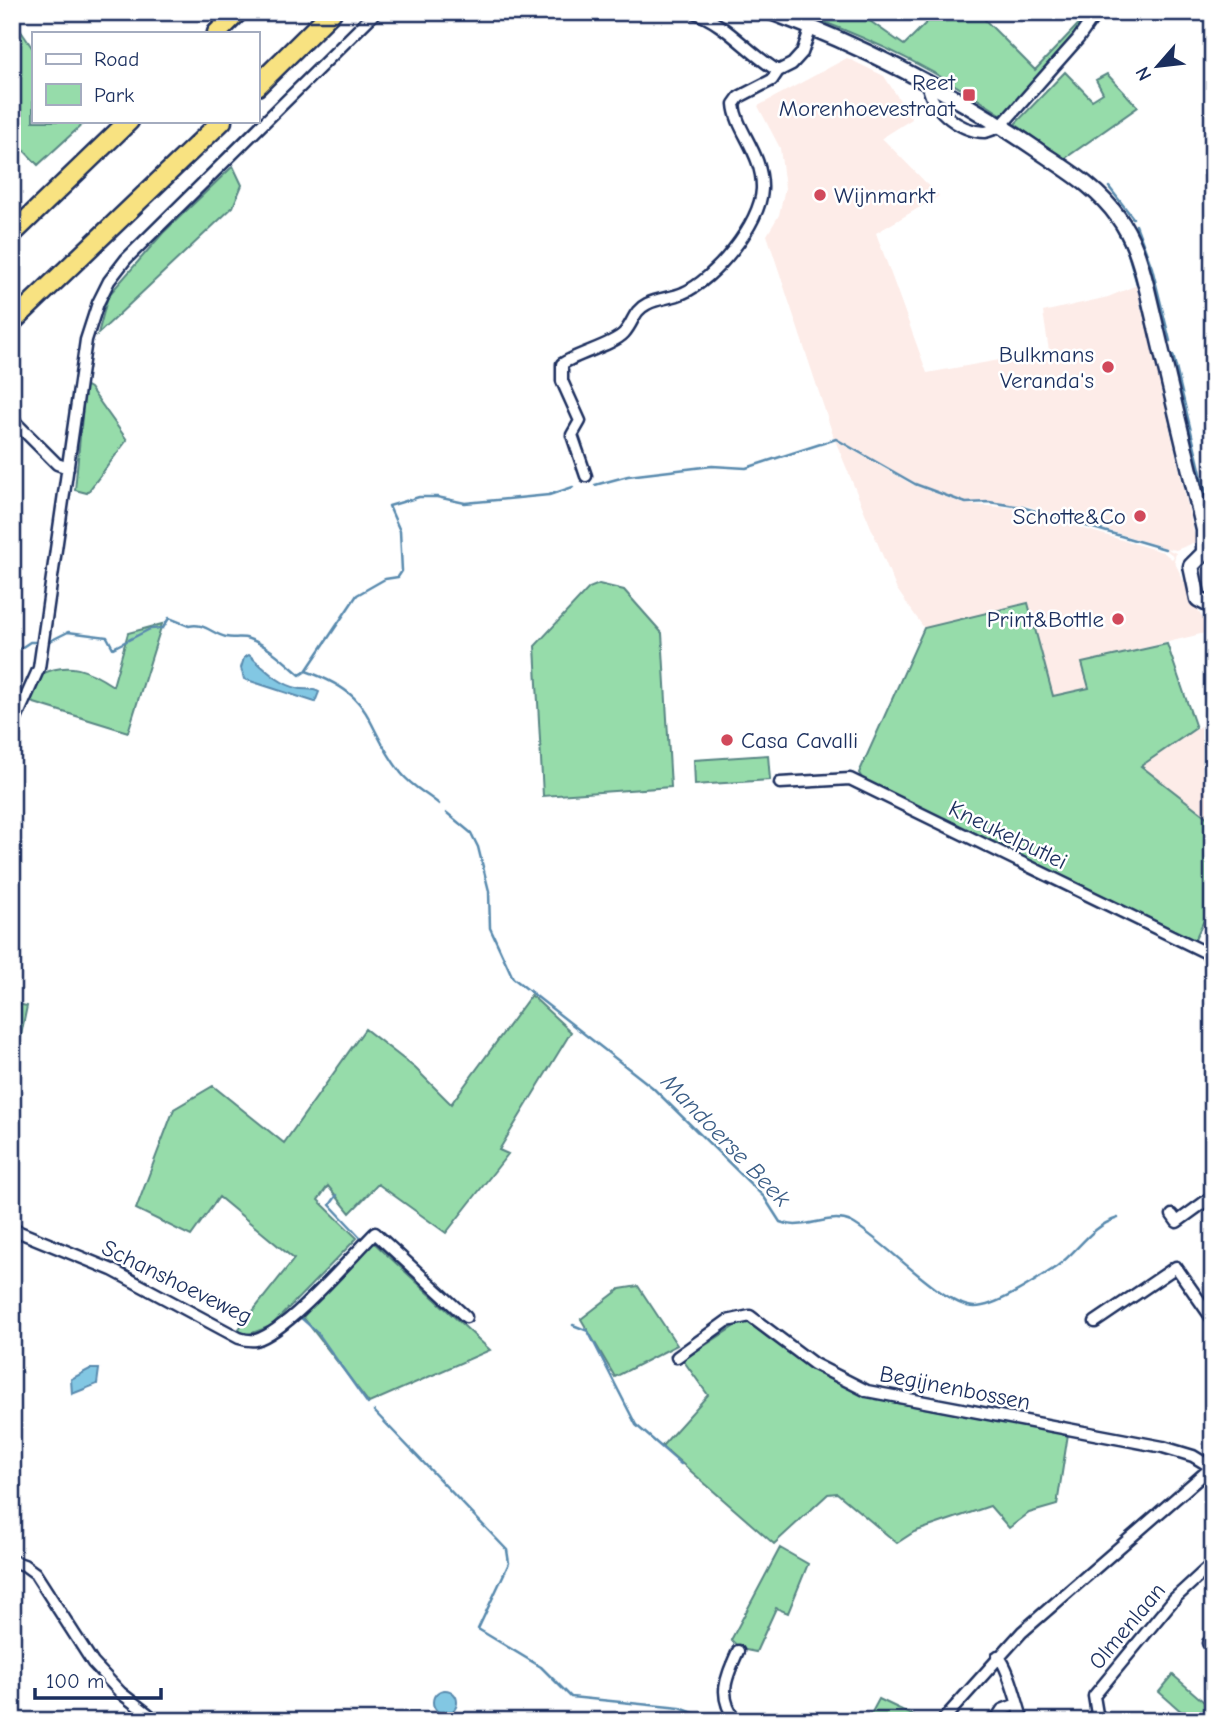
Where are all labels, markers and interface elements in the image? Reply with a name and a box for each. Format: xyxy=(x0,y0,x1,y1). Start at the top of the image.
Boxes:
legend xyxy=(32,32,259,122)
north arrow xyxy=(1124,32,1194,102)
text: Road xyxy=(94,47,139,71)
text: N xyxy=(1131,63,1156,84)
place label: Reet Morenhoevestraat xyxy=(779,69,956,122)
text: Park xyxy=(94,83,134,107)
marker: Reet Morenhoevestraat xyxy=(961,87,977,103)
place label: Wijnmarkt xyxy=(834,182,936,209)
marker: Wijnmarkt xyxy=(812,187,828,203)
place label: Bulkmans Veranda's xyxy=(999,341,1094,394)
marker: Bulkmans Veranda's xyxy=(1100,359,1116,375)
place label: Schotte&Co xyxy=(1013,503,1126,530)
marker: Schotte&Co xyxy=(1132,508,1148,524)
place label: Print&Bottle xyxy=(987,606,1104,633)
marker: Print&Bottle xyxy=(1110,611,1126,627)
place label: Casa Cavalli xyxy=(741,727,858,754)
marker: Casa Cavalli xyxy=(719,732,735,748)
street label: Kneukelputlei xyxy=(944,795,1072,875)
water label: Mandoerse Beek xyxy=(655,1067,797,1212)
street label: Schanshoeveweg xyxy=(97,1234,257,1330)
street label: Begijnenbossen xyxy=(877,1360,1033,1416)
street label: Olmenlaan xyxy=(1083,1577,1171,1675)
scale bar xyxy=(35,1656,161,1700)
text: 100 m xyxy=(46,1669,104,1693)

